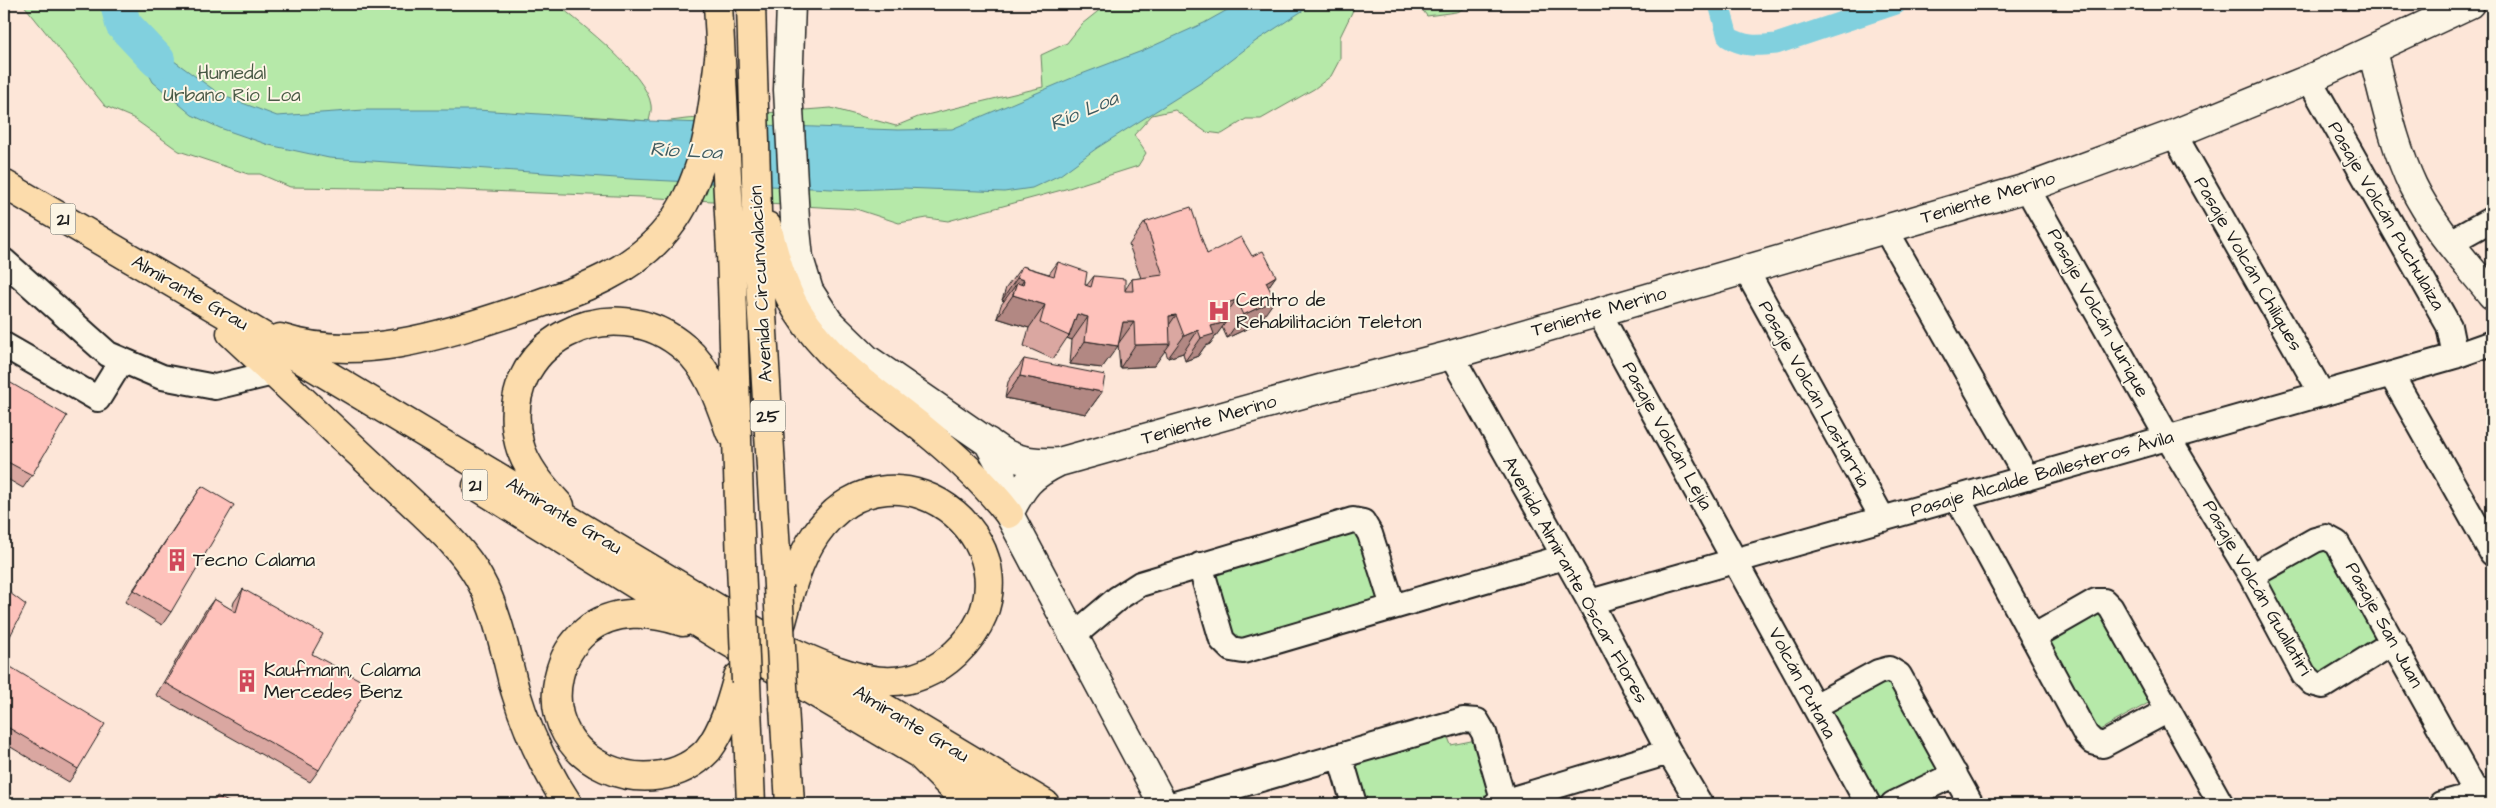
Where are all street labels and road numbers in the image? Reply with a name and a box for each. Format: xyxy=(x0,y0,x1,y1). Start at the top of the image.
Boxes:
street label: Pasaje Volcán Puchulaiza xyxy=(2321,117,2451,316)
street label: Teniente Merino xyxy=(1917,165,2059,231)
street label: Pasaje Volcán Chiliques xyxy=(2187,172,2309,356)
street label: Avenida Circunvalación xyxy=(742,185,780,383)
road number: 21 xyxy=(50,203,76,234)
street label: Pasaje Volcán Jurique xyxy=(2040,224,2156,402)
street label: Almirante Grau xyxy=(127,249,254,338)
street label: Teniente Merino xyxy=(1528,280,1670,344)
street label: Pasaje Volcán Lastarria xyxy=(1751,296,1877,493)
street label: Pasaje Volcán Lejía xyxy=(1615,357,1719,515)
street label: Teniente Merino xyxy=(1138,388,1280,452)
road number: 25 xyxy=(750,401,786,432)
street label: Pasaje Alcalde Ballesteros Ávila xyxy=(1907,423,2177,525)
street label: Avenida Almirante Óscar Flores xyxy=(1496,451,1654,709)
road number: 21 xyxy=(462,470,488,500)
street label: Almirante Grau xyxy=(501,471,627,561)
street label: Pasaje Volcán Guallatiri xyxy=(2196,495,2318,681)
street label: Pasaje San Juan xyxy=(2338,557,2430,693)
street label: Volcán Putana xyxy=(1761,623,1843,744)
street label: Almirante Grau xyxy=(848,679,974,769)

